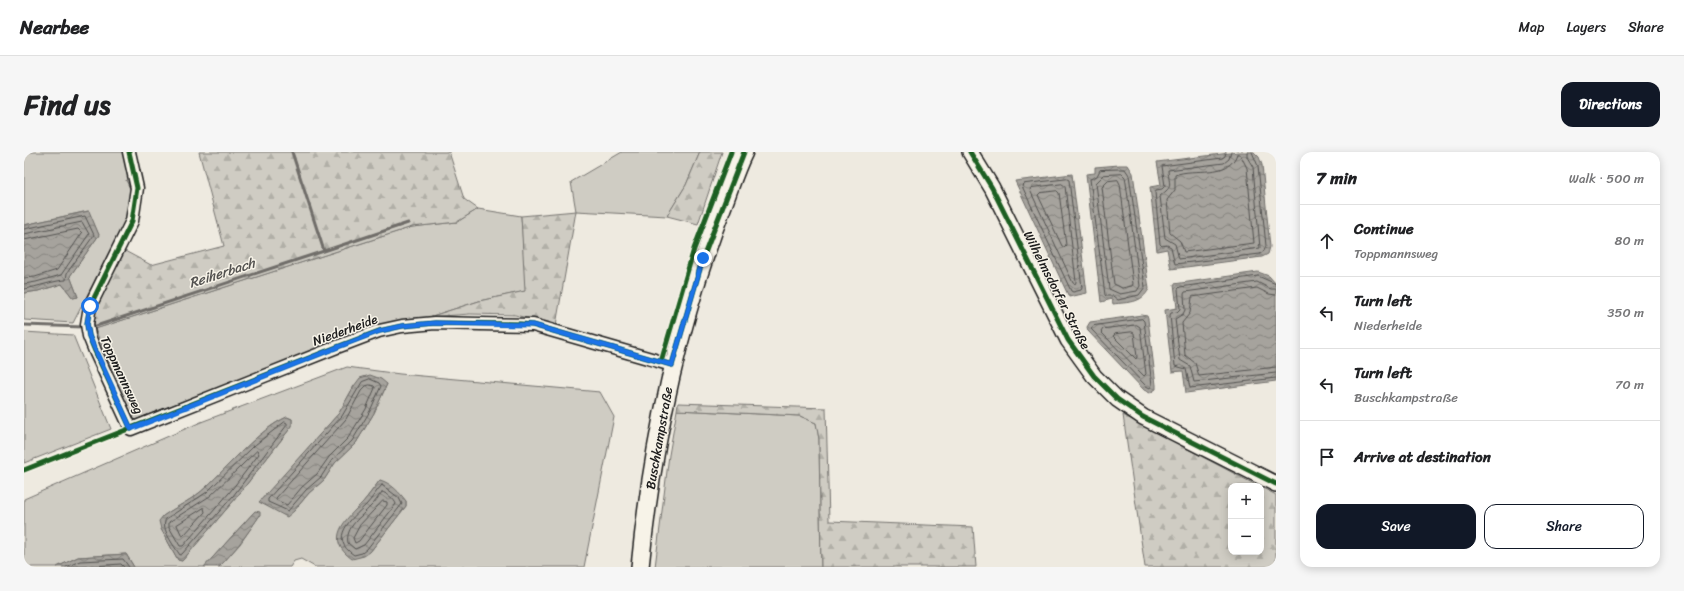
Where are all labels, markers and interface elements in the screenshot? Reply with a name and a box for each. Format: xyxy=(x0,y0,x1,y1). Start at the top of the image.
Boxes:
text: Nearbee xyxy=(20,11,89,44)
text: Map xyxy=(1519,15,1544,40)
text: Layers xyxy=(1566,15,1606,40)
text: Share xyxy=(1628,15,1664,40)
text: Find us xyxy=(24,80,111,129)
button: Directions xyxy=(1561,82,1660,127)
text: 7 min xyxy=(1316,163,1357,193)
text: Walk · 500 m xyxy=(1569,167,1644,190)
text: Continue xyxy=(1354,216,1414,242)
street label: Wilhelmsdorfer Straße xyxy=(1017,226,1097,354)
text: 80 m xyxy=(1615,229,1644,252)
icon: ahead xyxy=(1316,230,1338,252)
text: Toppmannsweg xyxy=(1354,242,1438,265)
route end xyxy=(694,249,712,267)
water label: Reiherbach xyxy=(186,250,260,295)
text: Turn left xyxy=(1354,288,1412,314)
route start xyxy=(81,297,99,315)
text: 350 m xyxy=(1607,301,1644,324)
icon: left xyxy=(1316,302,1338,324)
street label: Niederheide xyxy=(309,308,381,352)
text: Niederheide xyxy=(1354,314,1422,337)
street label: Toppmannsweg xyxy=(94,332,150,418)
text: Turn left xyxy=(1354,360,1412,386)
text: 70 m xyxy=(1615,373,1644,396)
icon: left xyxy=(1316,374,1338,396)
street label: Buschkampstraße xyxy=(639,385,679,491)
text: Buschkampstraße xyxy=(1354,386,1458,409)
text: Arrive at destination xyxy=(1354,444,1491,470)
icon: arrive xyxy=(1316,446,1338,468)
map controls xyxy=(1228,483,1264,555)
button: + xyxy=(1228,483,1264,519)
button: Save xyxy=(1316,504,1476,549)
button: Share xyxy=(1484,504,1644,549)
button: − xyxy=(1228,519,1264,555)

